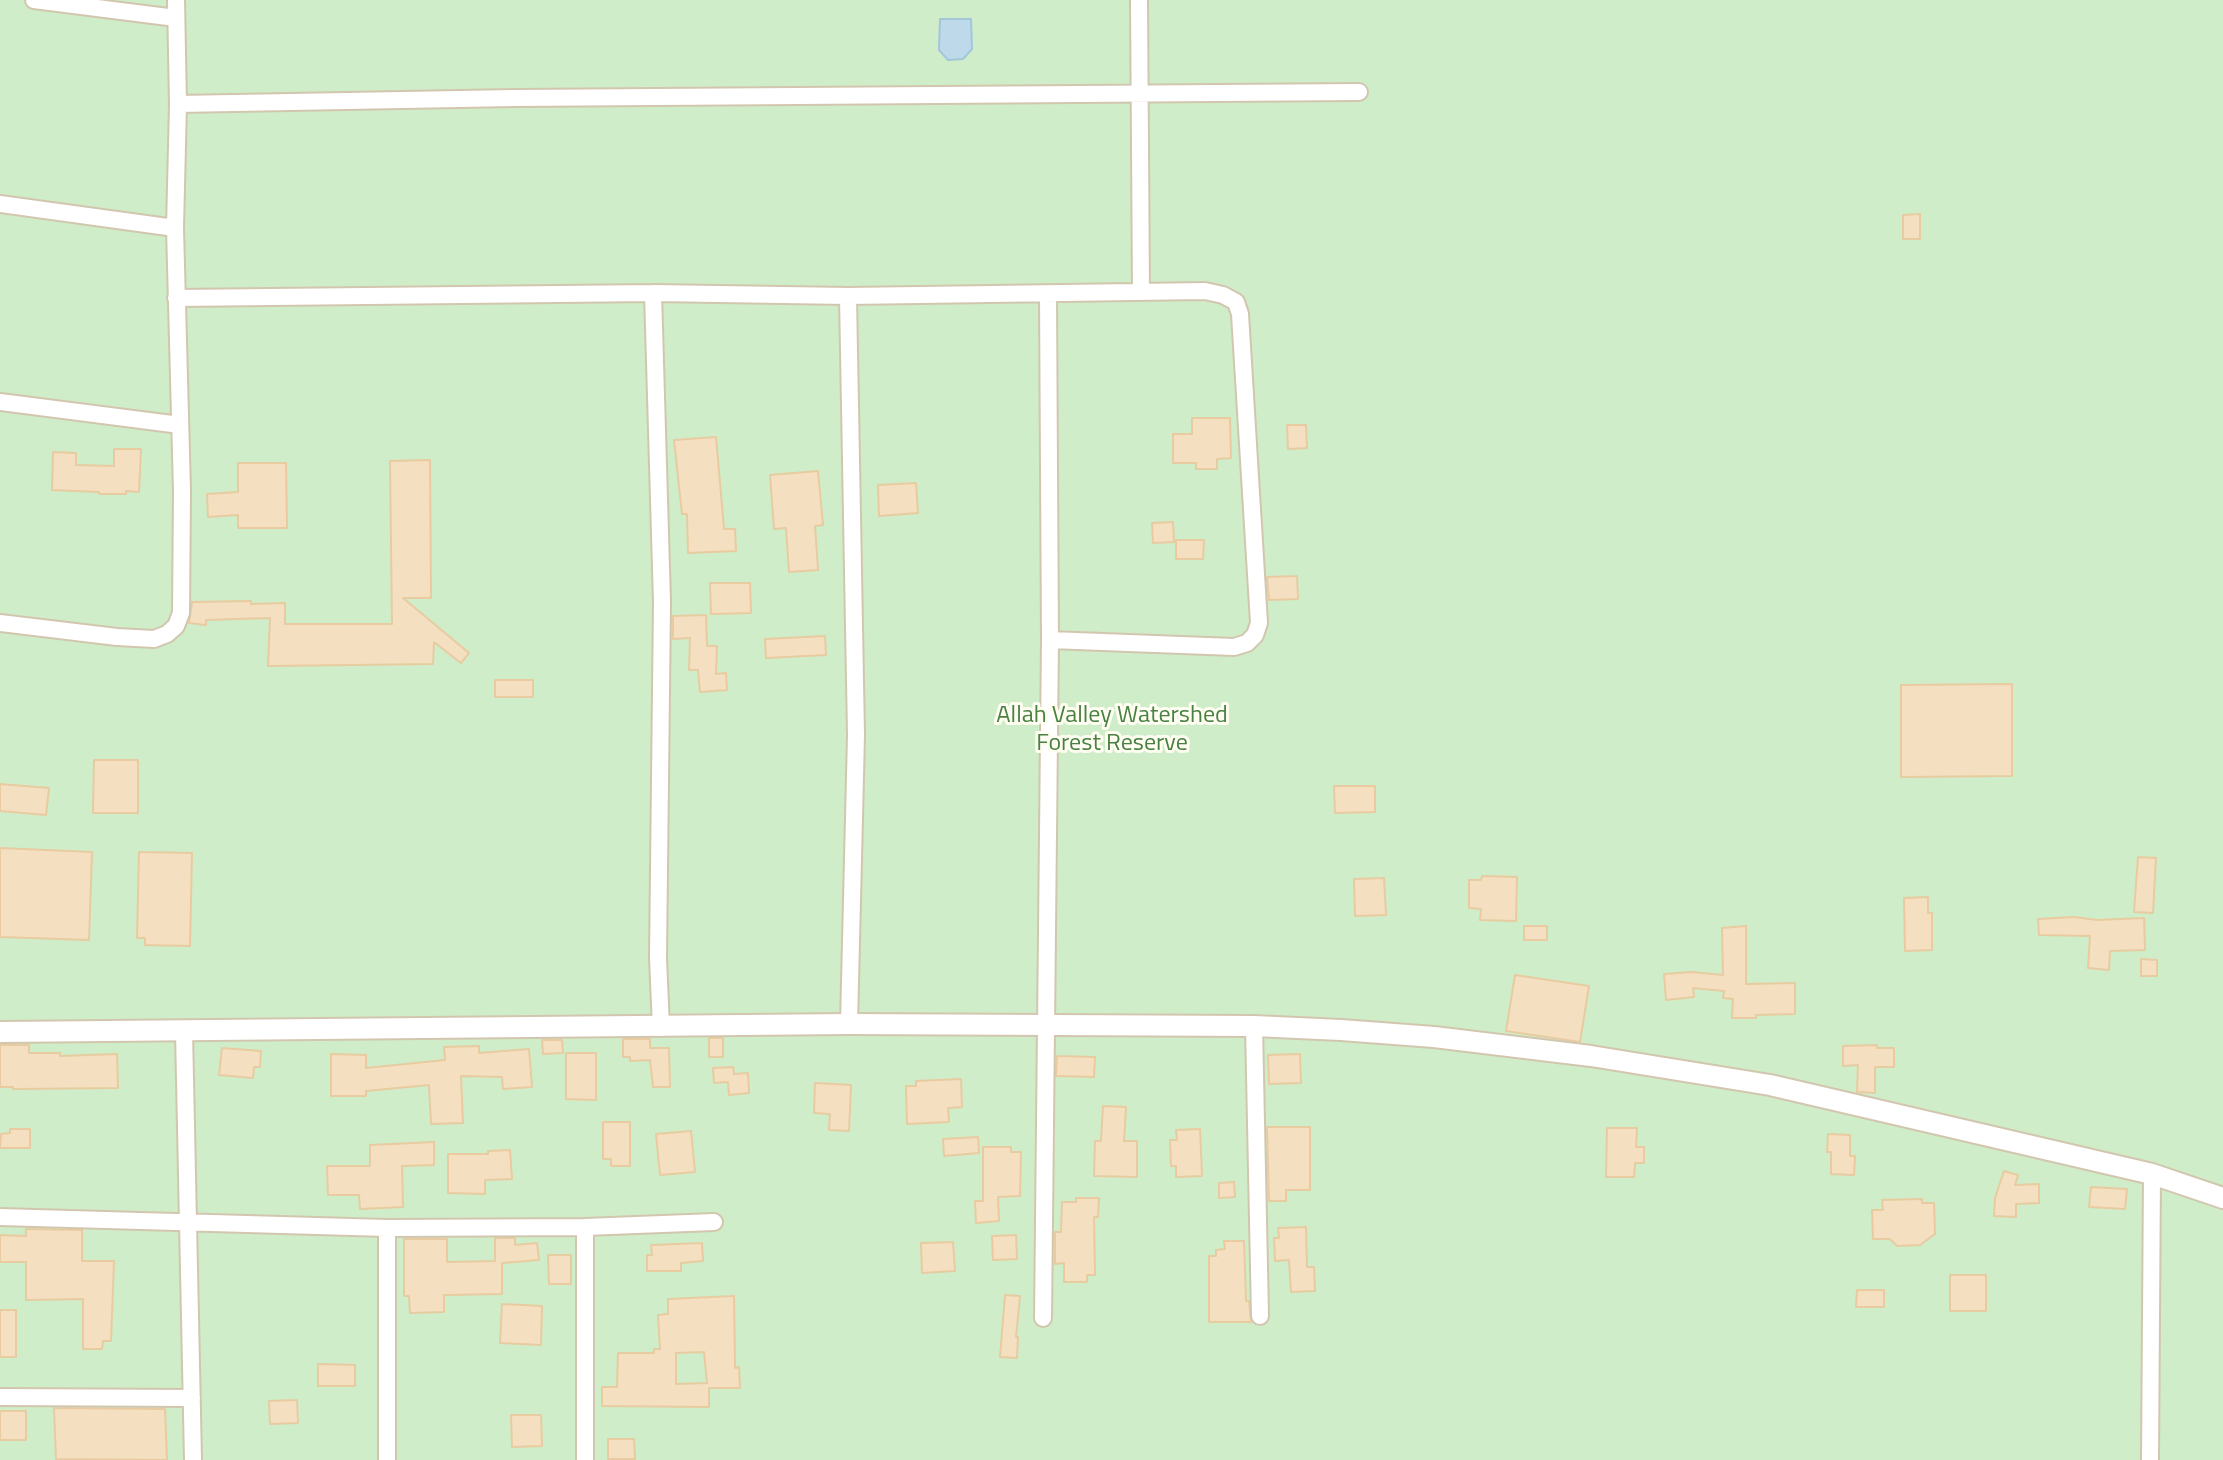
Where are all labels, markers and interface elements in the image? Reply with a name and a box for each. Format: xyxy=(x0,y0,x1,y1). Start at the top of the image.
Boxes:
park label: Allah Valley Watershed Forest Reserve xyxy=(996,702,1228,758)

